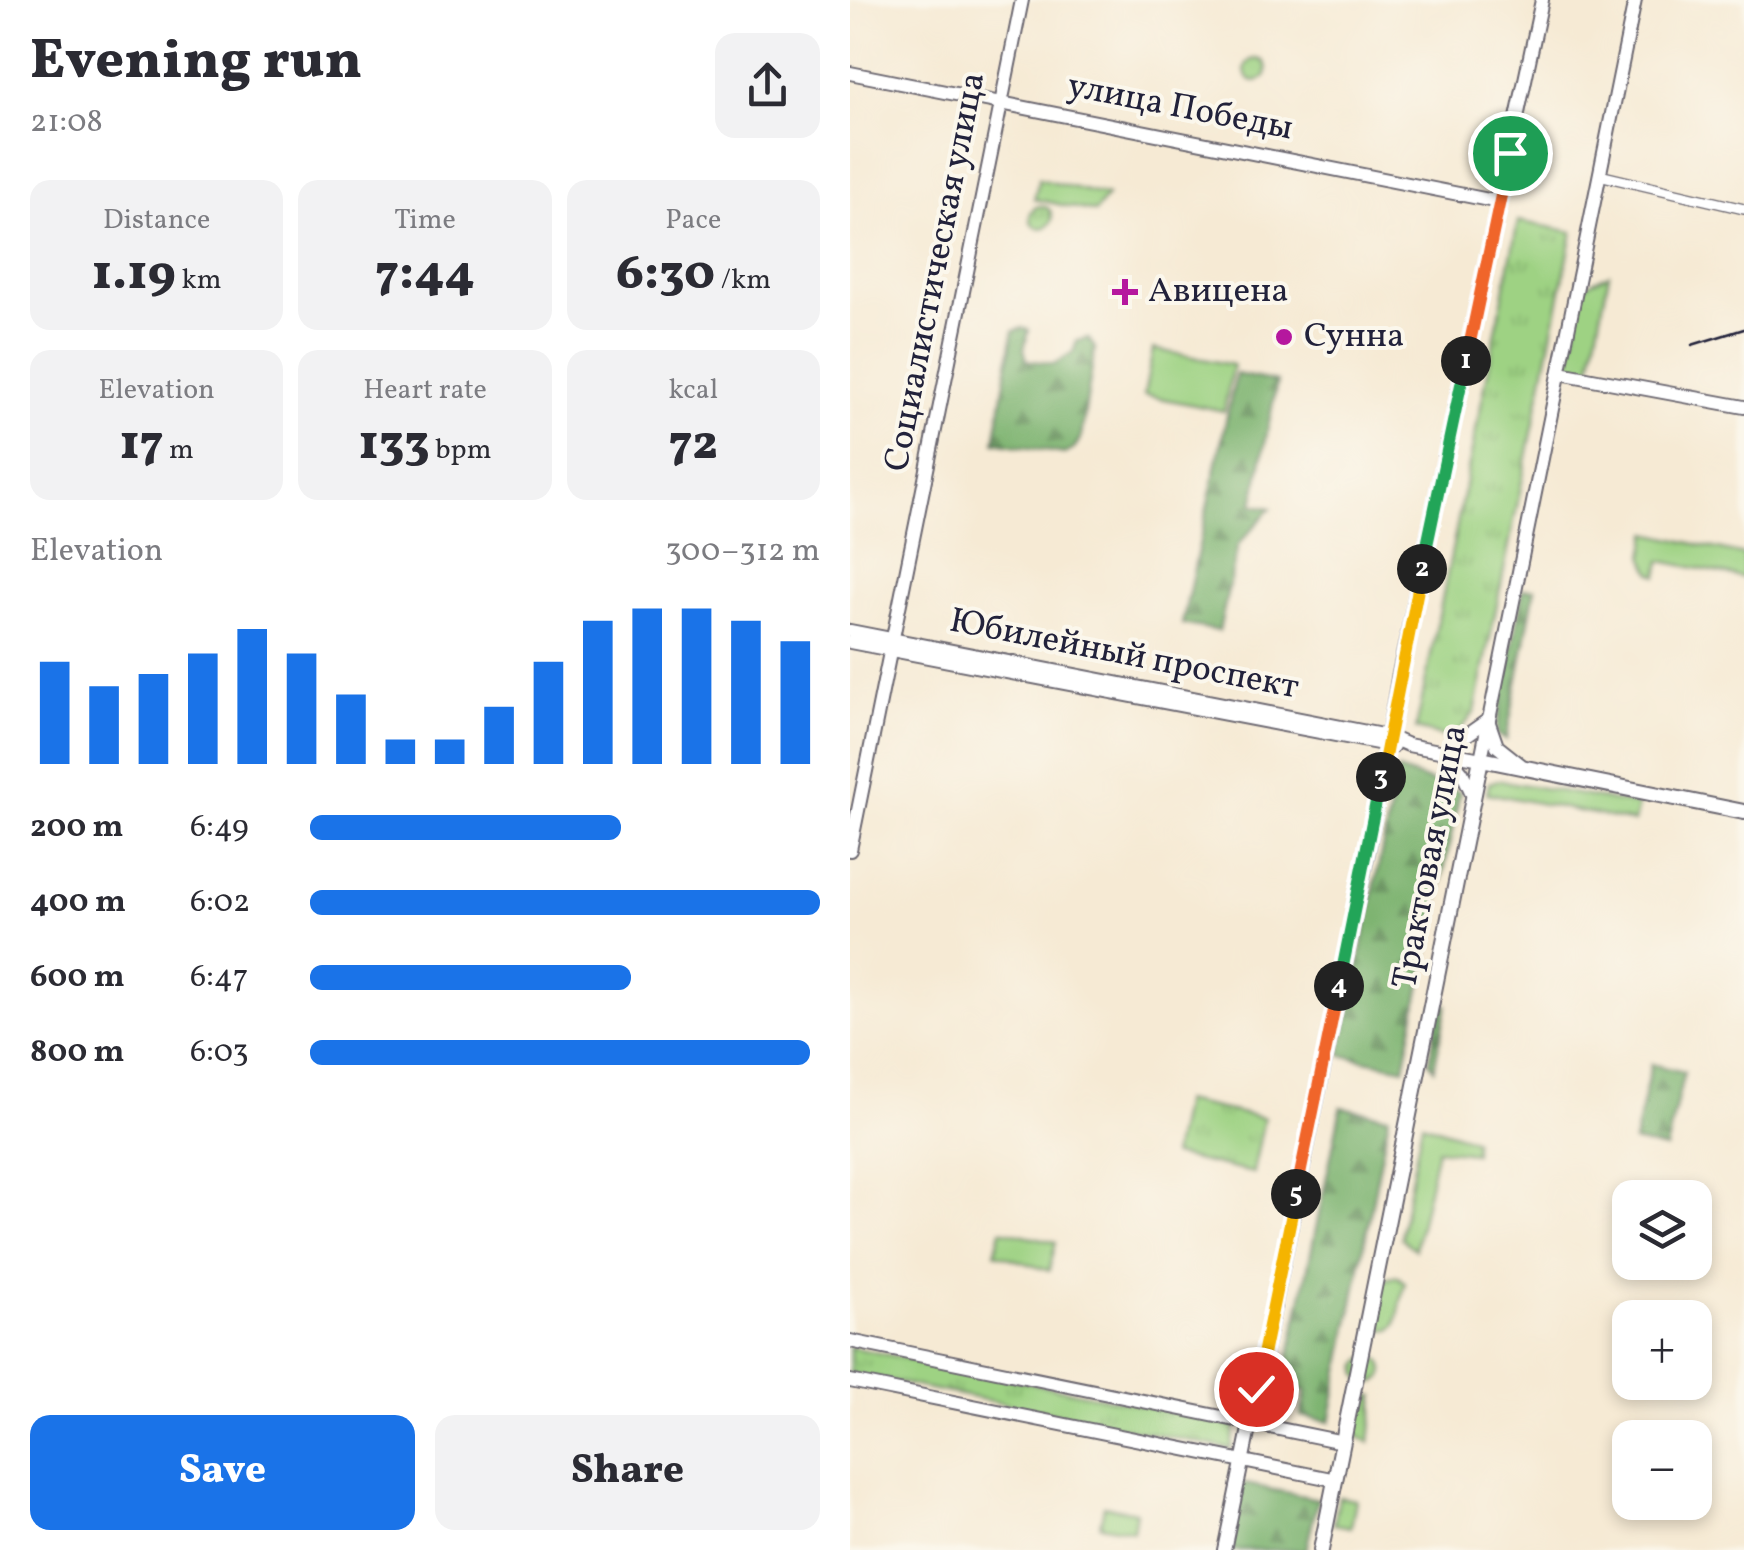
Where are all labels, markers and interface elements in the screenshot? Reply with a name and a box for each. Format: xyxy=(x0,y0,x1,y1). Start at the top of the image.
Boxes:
text: Evening run xyxy=(30,25,362,101)
button: share xyxy=(715,33,820,138)
street label: улица Победы xyxy=(1063,63,1297,153)
street label: Социалистическая улица xyxy=(874,68,998,476)
text: 21:08 xyxy=(30,101,103,145)
pin xyxy=(1468,111,1553,196)
icon: arrive xyxy=(1483,126,1538,181)
text: Distance xyxy=(103,201,210,240)
text: Time xyxy=(394,201,456,240)
text: Pace xyxy=(665,201,721,240)
text: 1.19 xyxy=(92,240,176,310)
text: 7:44 xyxy=(375,240,475,310)
text: 6:30 xyxy=(616,240,715,310)
text: km xyxy=(176,261,222,300)
text: /km xyxy=(715,261,771,300)
place label: Авицена xyxy=(1148,268,1289,316)
marker: Авицена xyxy=(1112,279,1138,305)
place label: Сунна xyxy=(1304,313,1404,361)
marker: Сунна xyxy=(1273,326,1295,348)
pin: 1 xyxy=(1441,336,1491,386)
text: 1 xyxy=(1460,341,1472,380)
text: Elevation xyxy=(98,371,215,410)
text: Heart rate xyxy=(363,371,487,410)
text: kcal xyxy=(668,371,718,410)
text: 17 xyxy=(119,410,164,480)
text: 133 xyxy=(359,410,430,480)
text: 72 xyxy=(669,410,718,480)
text: m xyxy=(164,431,194,470)
text: bpm xyxy=(430,431,491,470)
text: Elevation xyxy=(30,530,163,574)
text: 300–312 m xyxy=(665,530,820,574)
pin: 2 xyxy=(1397,544,1447,594)
text: 2 xyxy=(1415,549,1429,588)
street label: Юбилейный проспект xyxy=(945,598,1303,712)
street label: Трактовая улица xyxy=(1382,721,1480,993)
pin: 3 xyxy=(1356,752,1406,802)
text: 3 xyxy=(1374,757,1388,796)
text: 200 m xyxy=(30,806,124,850)
text: 6:49 xyxy=(190,806,249,850)
text: 400 m xyxy=(30,881,126,925)
text: 6:02 xyxy=(190,881,250,925)
text: 600 m xyxy=(30,956,125,1000)
text: 6:47 xyxy=(190,956,248,1000)
pin: 4 xyxy=(1314,961,1364,1011)
text: 4 xyxy=(1331,966,1347,1005)
text: 800 m xyxy=(30,1031,125,1075)
text: 6:03 xyxy=(190,1031,249,1075)
pin: 5 xyxy=(1271,1169,1321,1219)
text: 5 xyxy=(1289,1174,1303,1213)
map controls xyxy=(1612,1180,1712,1520)
button: layers xyxy=(1612,1180,1712,1280)
button: + xyxy=(1612,1300,1712,1400)
pin xyxy=(1214,1347,1299,1432)
icon: check xyxy=(1229,1362,1284,1417)
button: Save xyxy=(30,1415,415,1530)
button: Share xyxy=(435,1415,820,1530)
button: − xyxy=(1612,1420,1712,1520)

